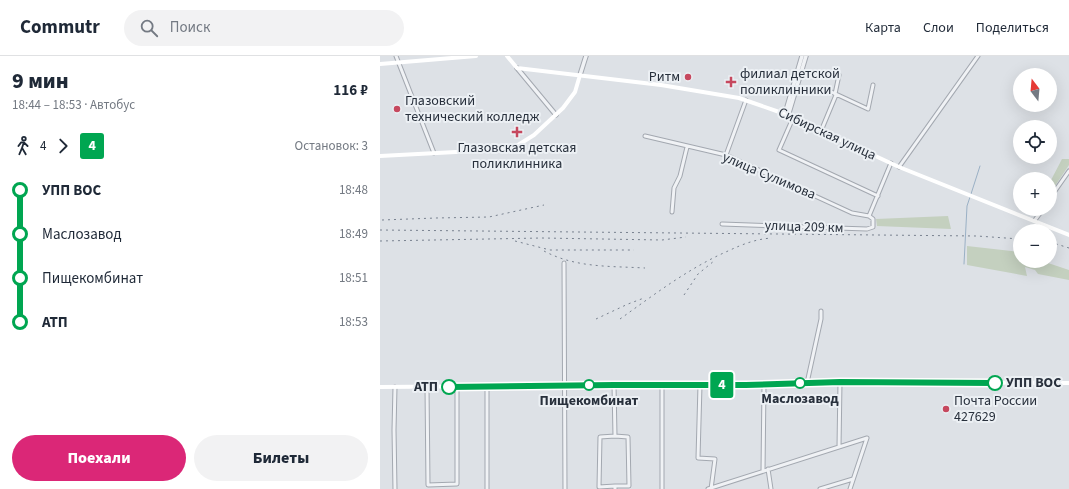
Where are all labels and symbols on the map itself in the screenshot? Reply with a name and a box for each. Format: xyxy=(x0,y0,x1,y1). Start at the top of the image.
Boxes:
place label: филиал детской поликлинники xyxy=(740,64,840,100)
place label: Ритм xyxy=(649,67,680,87)
north arrow xyxy=(1013,68,1057,112)
marker: Ритм xyxy=(683,72,693,82)
marker: филиал детской поликлинники xyxy=(725,76,737,88)
place label: Глазовский технический колледж xyxy=(405,91,540,127)
street label: Сибирская улица xyxy=(775,103,879,165)
marker: Глазовский технический колледж xyxy=(392,104,402,114)
marker: Глазовская детская поликлинника xyxy=(511,126,523,138)
place label: Глазовская детская поликлинника xyxy=(457,138,577,174)
street label: улица Сулимова xyxy=(719,147,819,205)
street label: улица 209 км xyxy=(764,216,844,238)
line badge: 4 xyxy=(709,372,735,398)
place label: УПП ВОС xyxy=(1006,373,1061,393)
marker: УПП ВОС xyxy=(987,375,1003,391)
place label: АТП xyxy=(413,377,438,397)
marker: Маслозавод xyxy=(794,377,806,389)
marker: АТП xyxy=(441,379,457,395)
marker: Пищекомбинат xyxy=(583,379,595,391)
place label: Маслозавод xyxy=(761,389,840,409)
place label: Пищекомбинат xyxy=(540,391,639,411)
place label: Почта России 427629 xyxy=(954,391,1037,427)
marker: Почта России 427629 xyxy=(941,404,951,414)

